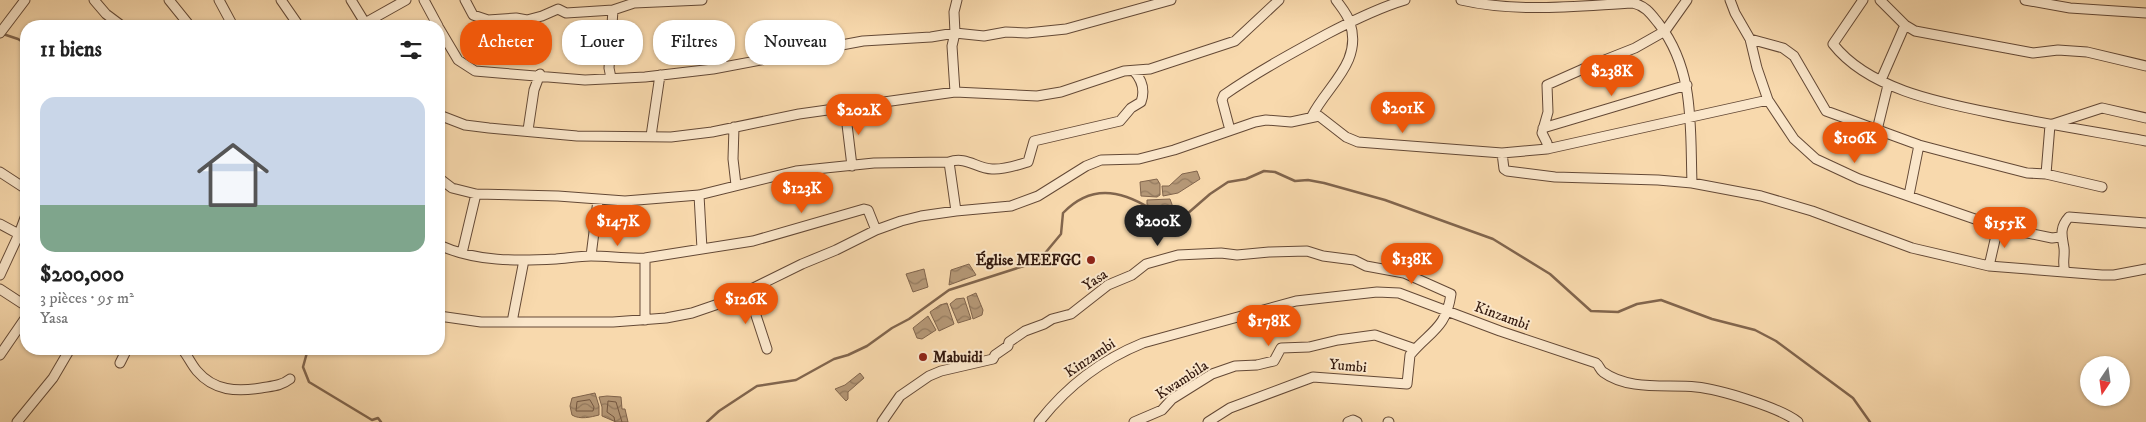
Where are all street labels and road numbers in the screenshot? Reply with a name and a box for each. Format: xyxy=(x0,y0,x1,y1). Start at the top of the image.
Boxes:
street label: Yasa xyxy=(1079,265,1112,295)
street label: Kinzambi xyxy=(1472,297,1532,335)
street label: Kinzambi xyxy=(1061,334,1119,382)
street label: Yumbi xyxy=(1328,355,1368,377)
street label: Kwambila xyxy=(1152,356,1212,404)

